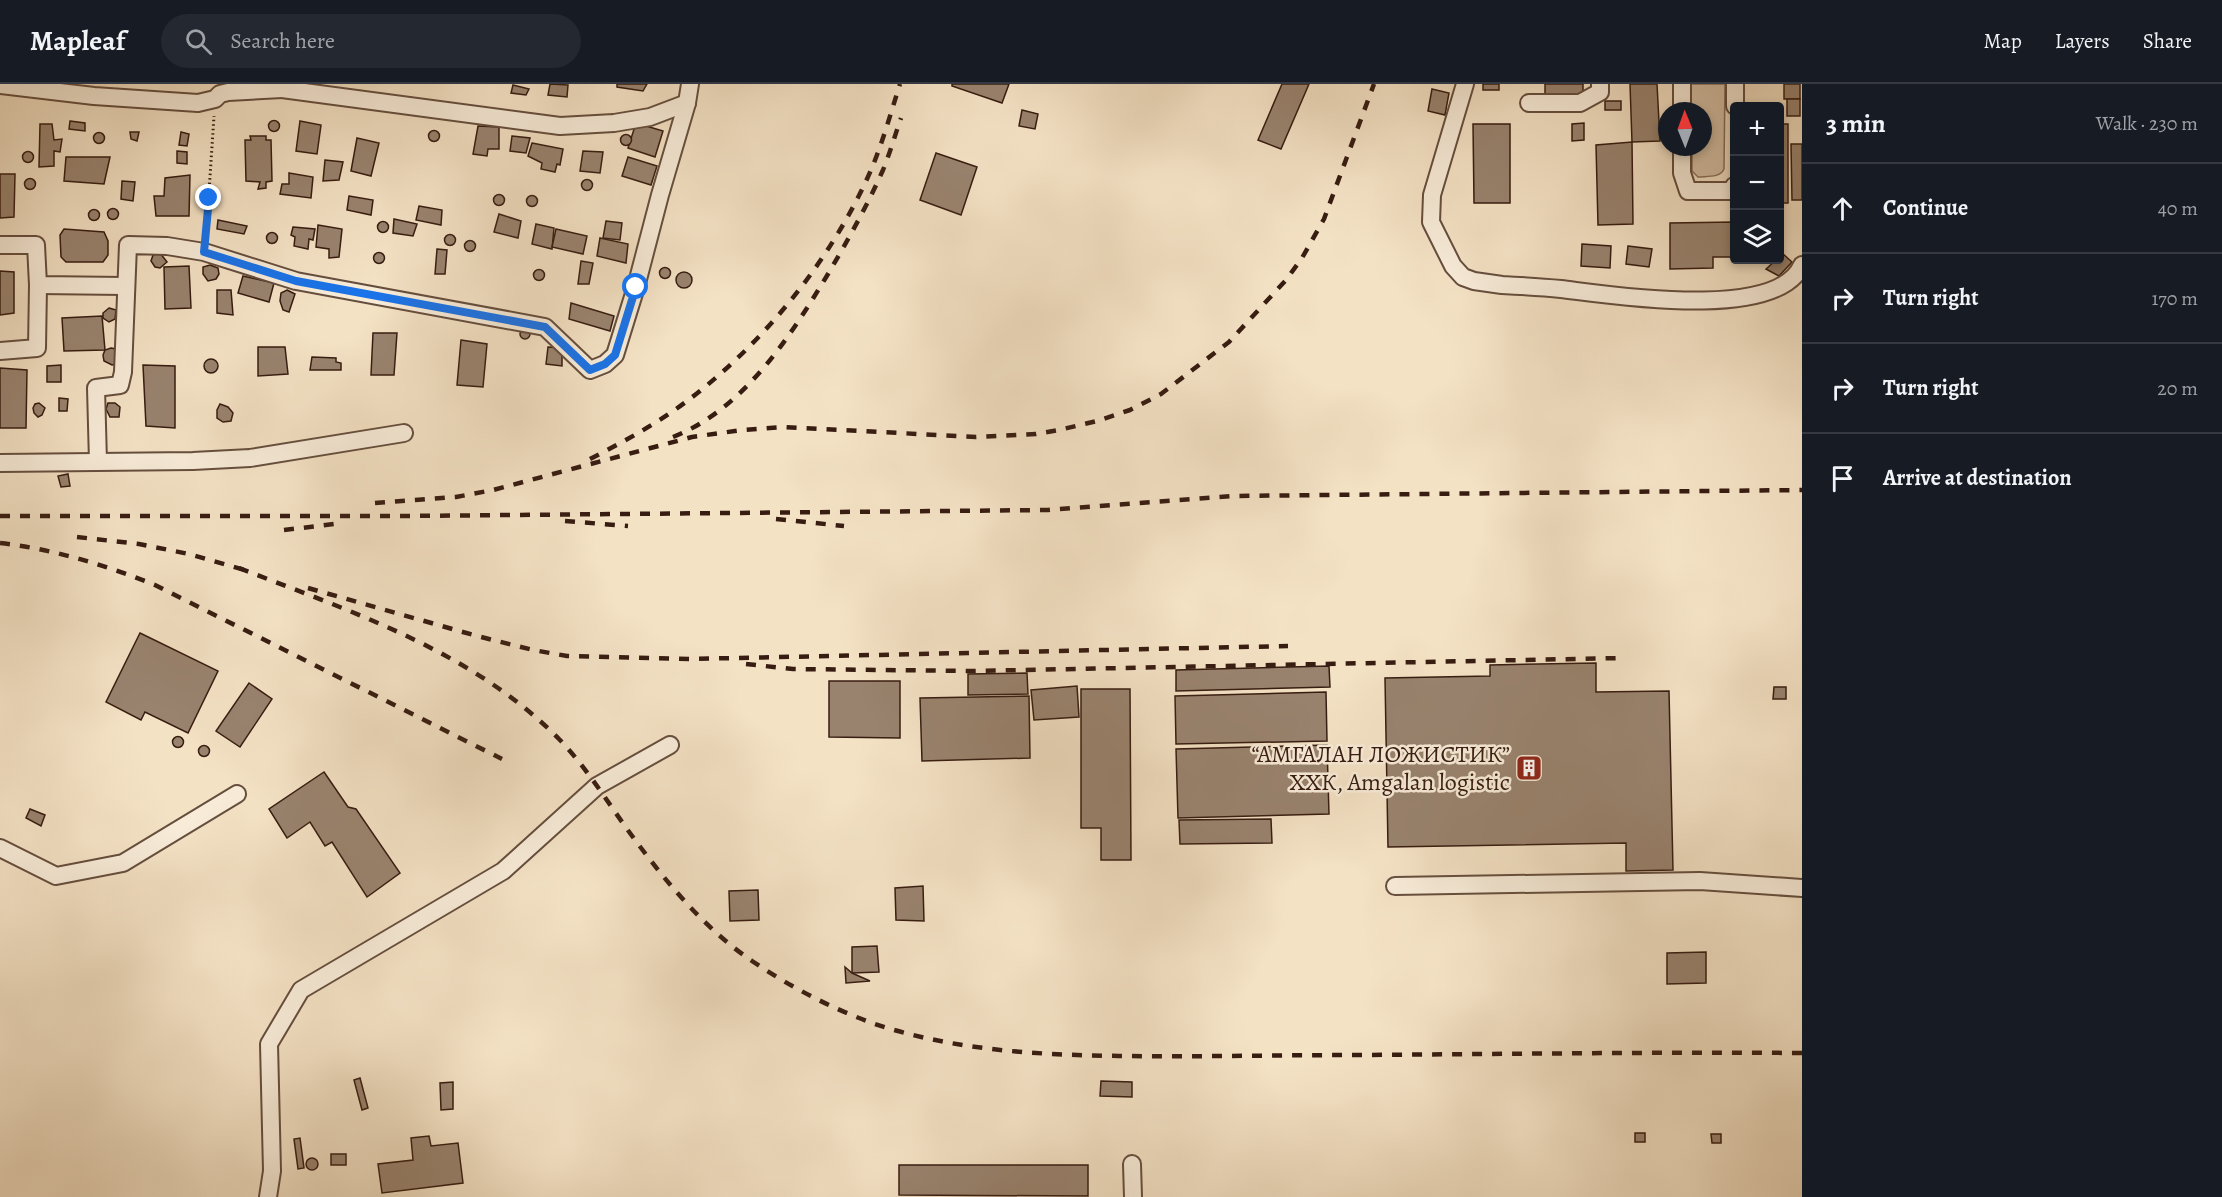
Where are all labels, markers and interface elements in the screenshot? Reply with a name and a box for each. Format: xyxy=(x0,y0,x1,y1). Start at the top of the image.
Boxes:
search box xyxy=(161,14,581,68)
text: Mapleaf xyxy=(30,22,125,60)
icon: search xyxy=(182,25,215,58)
text: Search here xyxy=(230,26,335,56)
text: Map xyxy=(1983,27,2022,55)
text: Layers xyxy=(2055,27,2110,55)
text: Share xyxy=(2143,27,2192,55)
north arrow xyxy=(1658,102,1712,156)
map controls xyxy=(1730,102,1784,264)
button: + xyxy=(1730,102,1784,156)
text: 3 min xyxy=(1826,106,1886,141)
text: Walk · 230 m xyxy=(2096,110,2198,137)
button: − xyxy=(1730,156,1784,210)
route end xyxy=(195,184,221,210)
icon: ahead xyxy=(1826,192,1859,225)
text: Continue xyxy=(1883,193,1968,223)
text: 40 m xyxy=(2158,195,2198,222)
button: layers xyxy=(1730,210,1784,264)
route start xyxy=(622,273,648,299)
icon: right xyxy=(1826,282,1859,315)
text: Turn right xyxy=(1883,283,1979,313)
text: 170 m xyxy=(2152,285,2198,312)
icon: right xyxy=(1826,372,1859,405)
text: Turn right xyxy=(1883,373,1979,403)
text: 20 m xyxy=(2157,375,2198,402)
icon: arrive xyxy=(1826,462,1859,495)
text: Arrive at destination xyxy=(1883,463,2072,493)
place label: “АМГАЛАН ЛОЖИСТИК” ХХК, Amgalan logistic xyxy=(1252,738,1510,798)
building icon: “АМГАЛАН ЛОЖИСТИК” ХХК, Amgalan logistic xyxy=(1514,753,1544,783)

